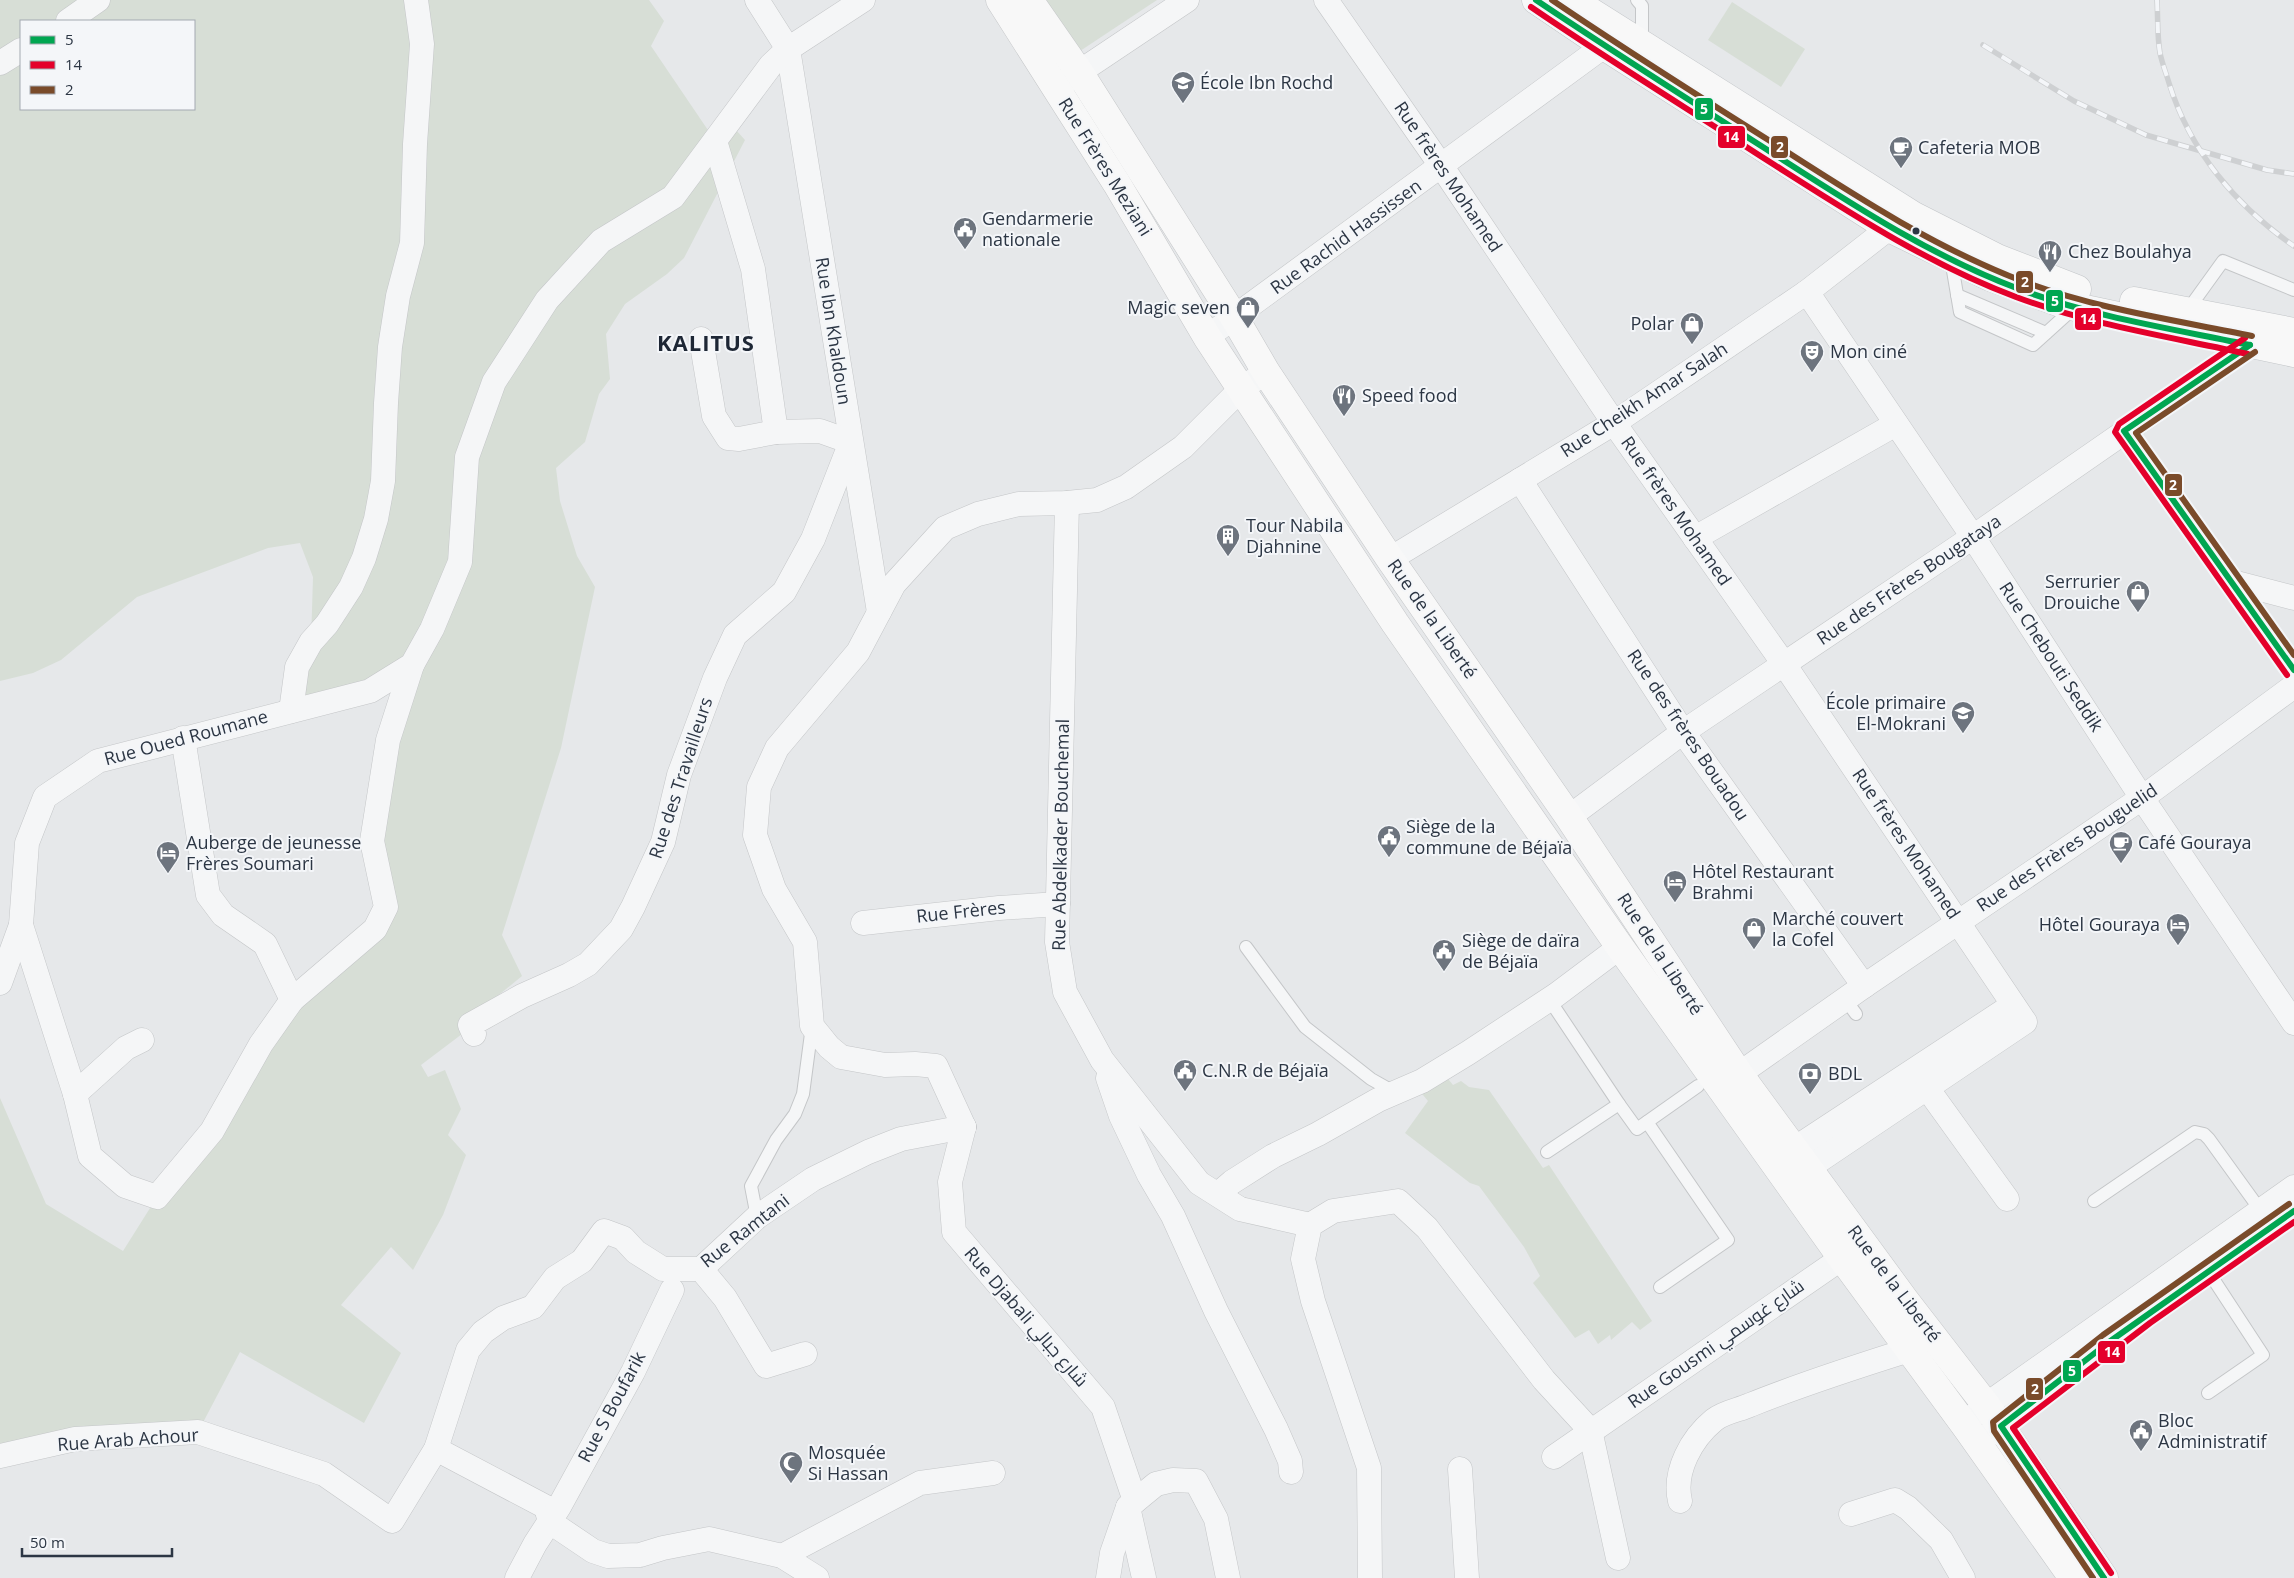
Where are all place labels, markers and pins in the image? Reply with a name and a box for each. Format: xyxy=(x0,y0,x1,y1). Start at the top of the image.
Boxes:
school or university icon: École Ibn Rochd xyxy=(1170,70,1196,104)
place label: École Ibn Rochd xyxy=(1200,70,1333,94)
cafe icon: Cafeteria MOB xyxy=(1888,135,1914,169)
place label: Cafeteria MOB xyxy=(1918,135,2040,159)
place label: Gendarmerie nationale xyxy=(982,206,1093,251)
public building icon: Gendarmerie nationale xyxy=(952,216,978,250)
unlabelled marker xyxy=(1911,226,1921,236)
restaurant icon: Chez Boulahya xyxy=(2037,239,2063,273)
place label: Chez Boulahya xyxy=(2068,239,2192,263)
place label: Magic seven xyxy=(1127,295,1230,319)
shop icon: Magic seven xyxy=(1235,295,1261,329)
place label: Polar xyxy=(1630,311,1675,335)
shop icon: Polar xyxy=(1679,311,1705,345)
theatre icon: Mon ciné xyxy=(1799,339,1825,373)
place label: Mon ciné xyxy=(1830,339,1907,363)
restaurant icon: Speed food xyxy=(1331,383,1357,417)
place label: Speed food xyxy=(1362,383,1458,407)
place label: Tour Nabila Djahnine xyxy=(1246,513,1343,558)
building icon: Tour Nabila Djahnine xyxy=(1215,523,1241,557)
place label: Serrurier Drouiche xyxy=(2043,569,2121,614)
shop icon: Serrurier Drouiche xyxy=(2125,579,2151,613)
place label: École primaire El-Mokrani xyxy=(1826,690,1946,735)
school or university icon: École primaire El-Mokrani xyxy=(1950,700,1976,734)
place label: Siège de la commune de Béjaïa xyxy=(1406,814,1572,859)
public building icon: Siège de la commune de Béjaïa xyxy=(1376,824,1402,858)
place label: Auberge de jeunesse Frères Soumari xyxy=(186,830,361,875)
cafe icon: Café Gouraya xyxy=(2108,830,2134,864)
place label: Café Gouraya xyxy=(2138,830,2252,854)
hotel icon: Auberge de jeunesse Frères Soumari xyxy=(155,840,181,874)
place label: Hôtel Restaurant Brahmi xyxy=(1692,859,1834,904)
hotel icon: Hôtel Restaurant Brahmi xyxy=(1662,869,1688,903)
place label: Marché couvert la Cofel xyxy=(1772,906,1903,951)
place label: Hôtel Gouraya xyxy=(2039,912,2160,936)
hotel icon: Hôtel Gouraya xyxy=(2165,912,2191,946)
shop icon: Marché couvert la Cofel xyxy=(1741,916,1767,950)
place label: Siège de daïra de Béjaïa xyxy=(1462,928,1580,973)
public building icon: Siège de daïra de Béjaïa xyxy=(1431,938,1457,972)
public building icon: C.N.R de Béjaïa xyxy=(1172,1058,1198,1092)
place label: C.N.R de Béjaïa xyxy=(1202,1058,1329,1082)
bank icon: BDL xyxy=(1797,1061,1823,1095)
place label: BDL xyxy=(1828,1061,1862,1085)
place label: Bloc Administratif xyxy=(2158,1408,2267,1453)
public building icon: Bloc Administratif xyxy=(2128,1418,2154,1452)
place label: Mosquée Si Hassan xyxy=(808,1440,889,1485)
mosque icon: Mosquée Si Hassan xyxy=(778,1450,804,1484)

